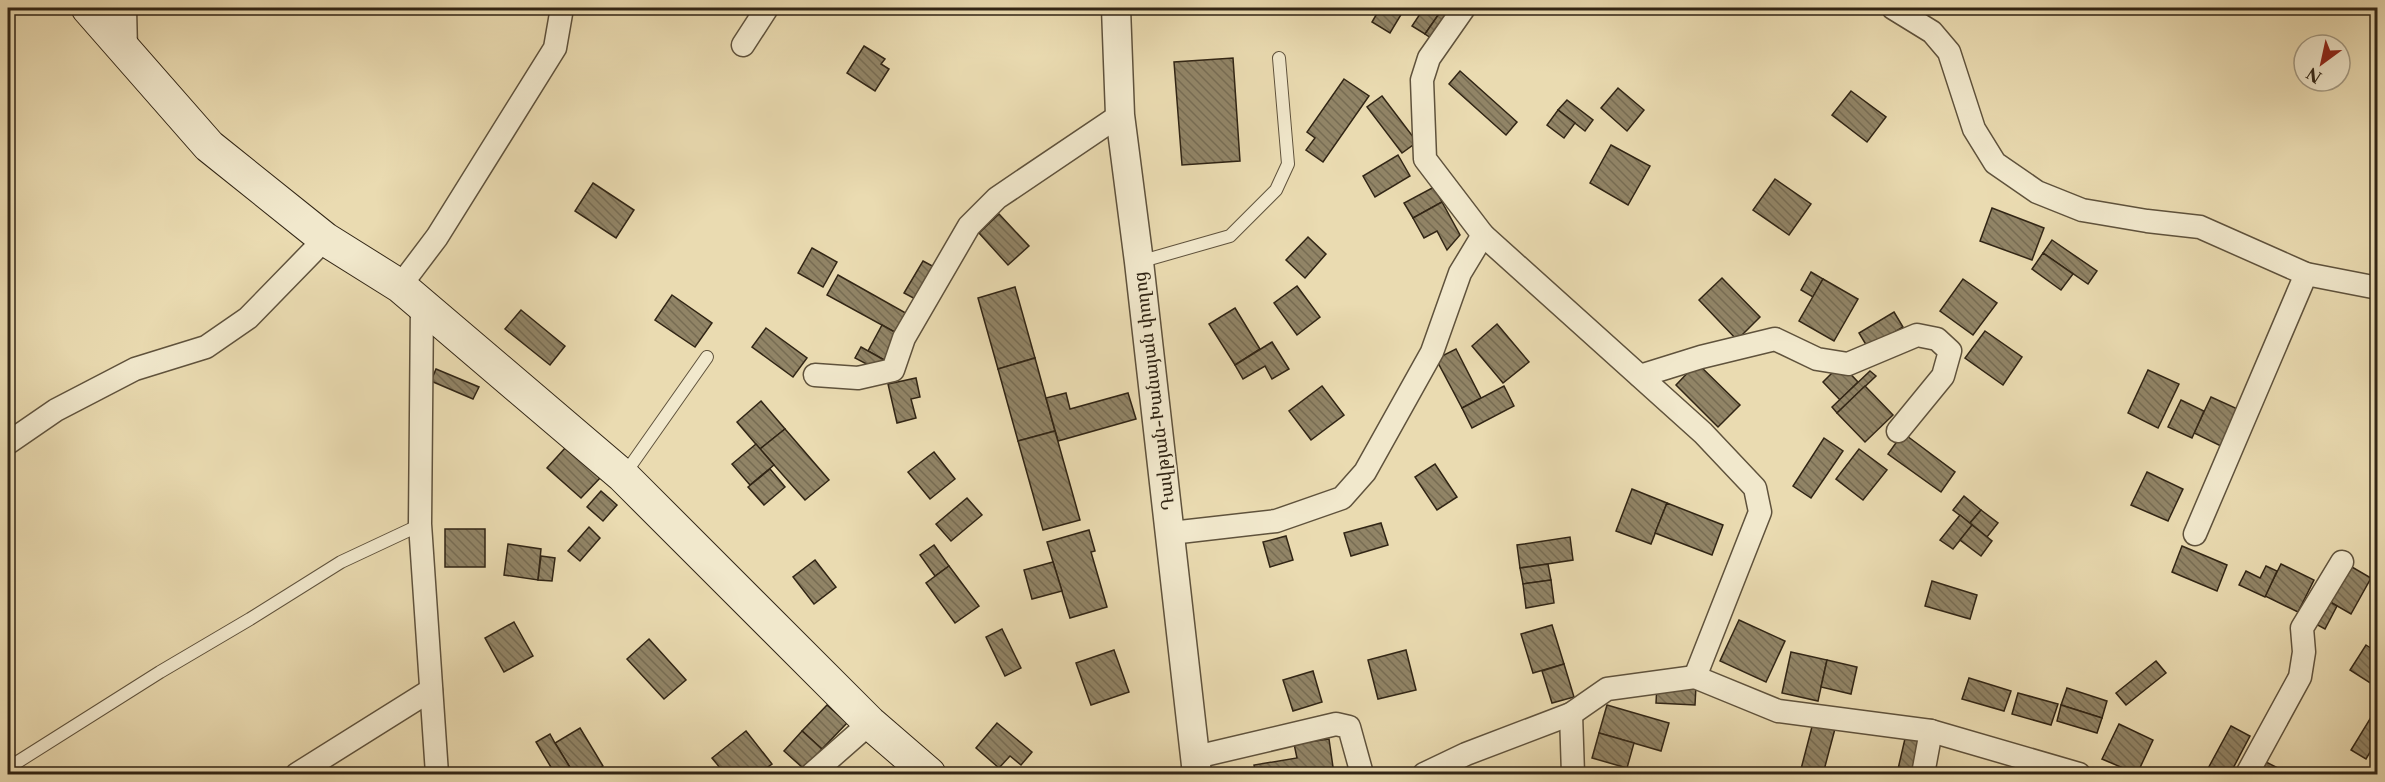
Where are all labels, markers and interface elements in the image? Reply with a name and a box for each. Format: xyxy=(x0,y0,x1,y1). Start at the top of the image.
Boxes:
north arrow xyxy=(2292,33,2352,93)
text: N xyxy=(2302,63,2325,88)
street label: Դավթյան-Խանայան փողոց xyxy=(1128,270,1180,512)

